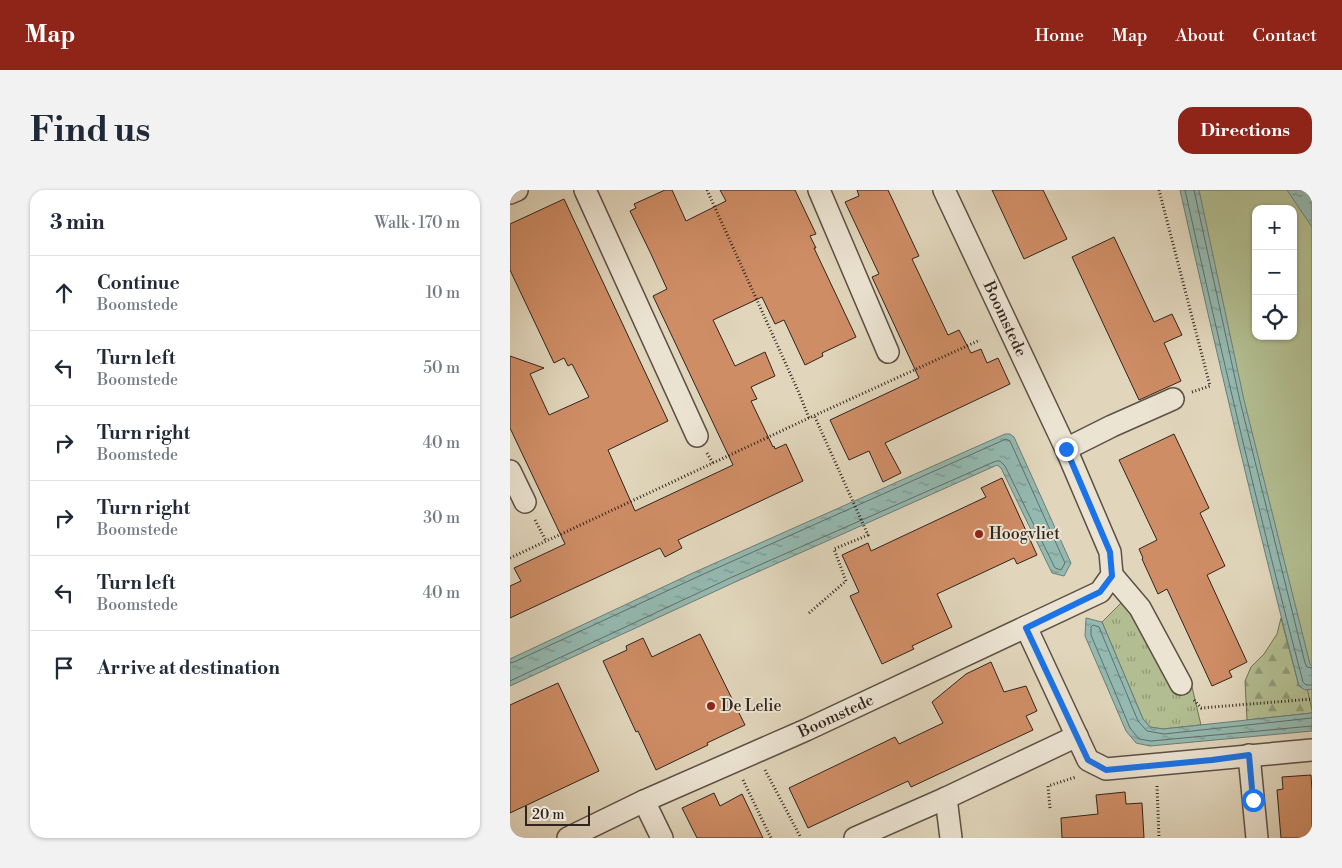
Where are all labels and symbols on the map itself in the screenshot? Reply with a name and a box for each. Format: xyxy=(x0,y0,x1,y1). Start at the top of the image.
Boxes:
street label: Boomstede xyxy=(978,277,1031,360)
route end xyxy=(1055,438,1078,461)
place label: Hoogvliet xyxy=(989,524,1060,544)
marker: Hoogvliet xyxy=(973,528,985,540)
street label: Boomstede xyxy=(794,690,877,743)
place label: De Lelie xyxy=(721,696,782,716)
marker: De Lelie xyxy=(705,700,717,712)
route start xyxy=(1242,789,1265,812)
scale bar xyxy=(525,803,590,826)

